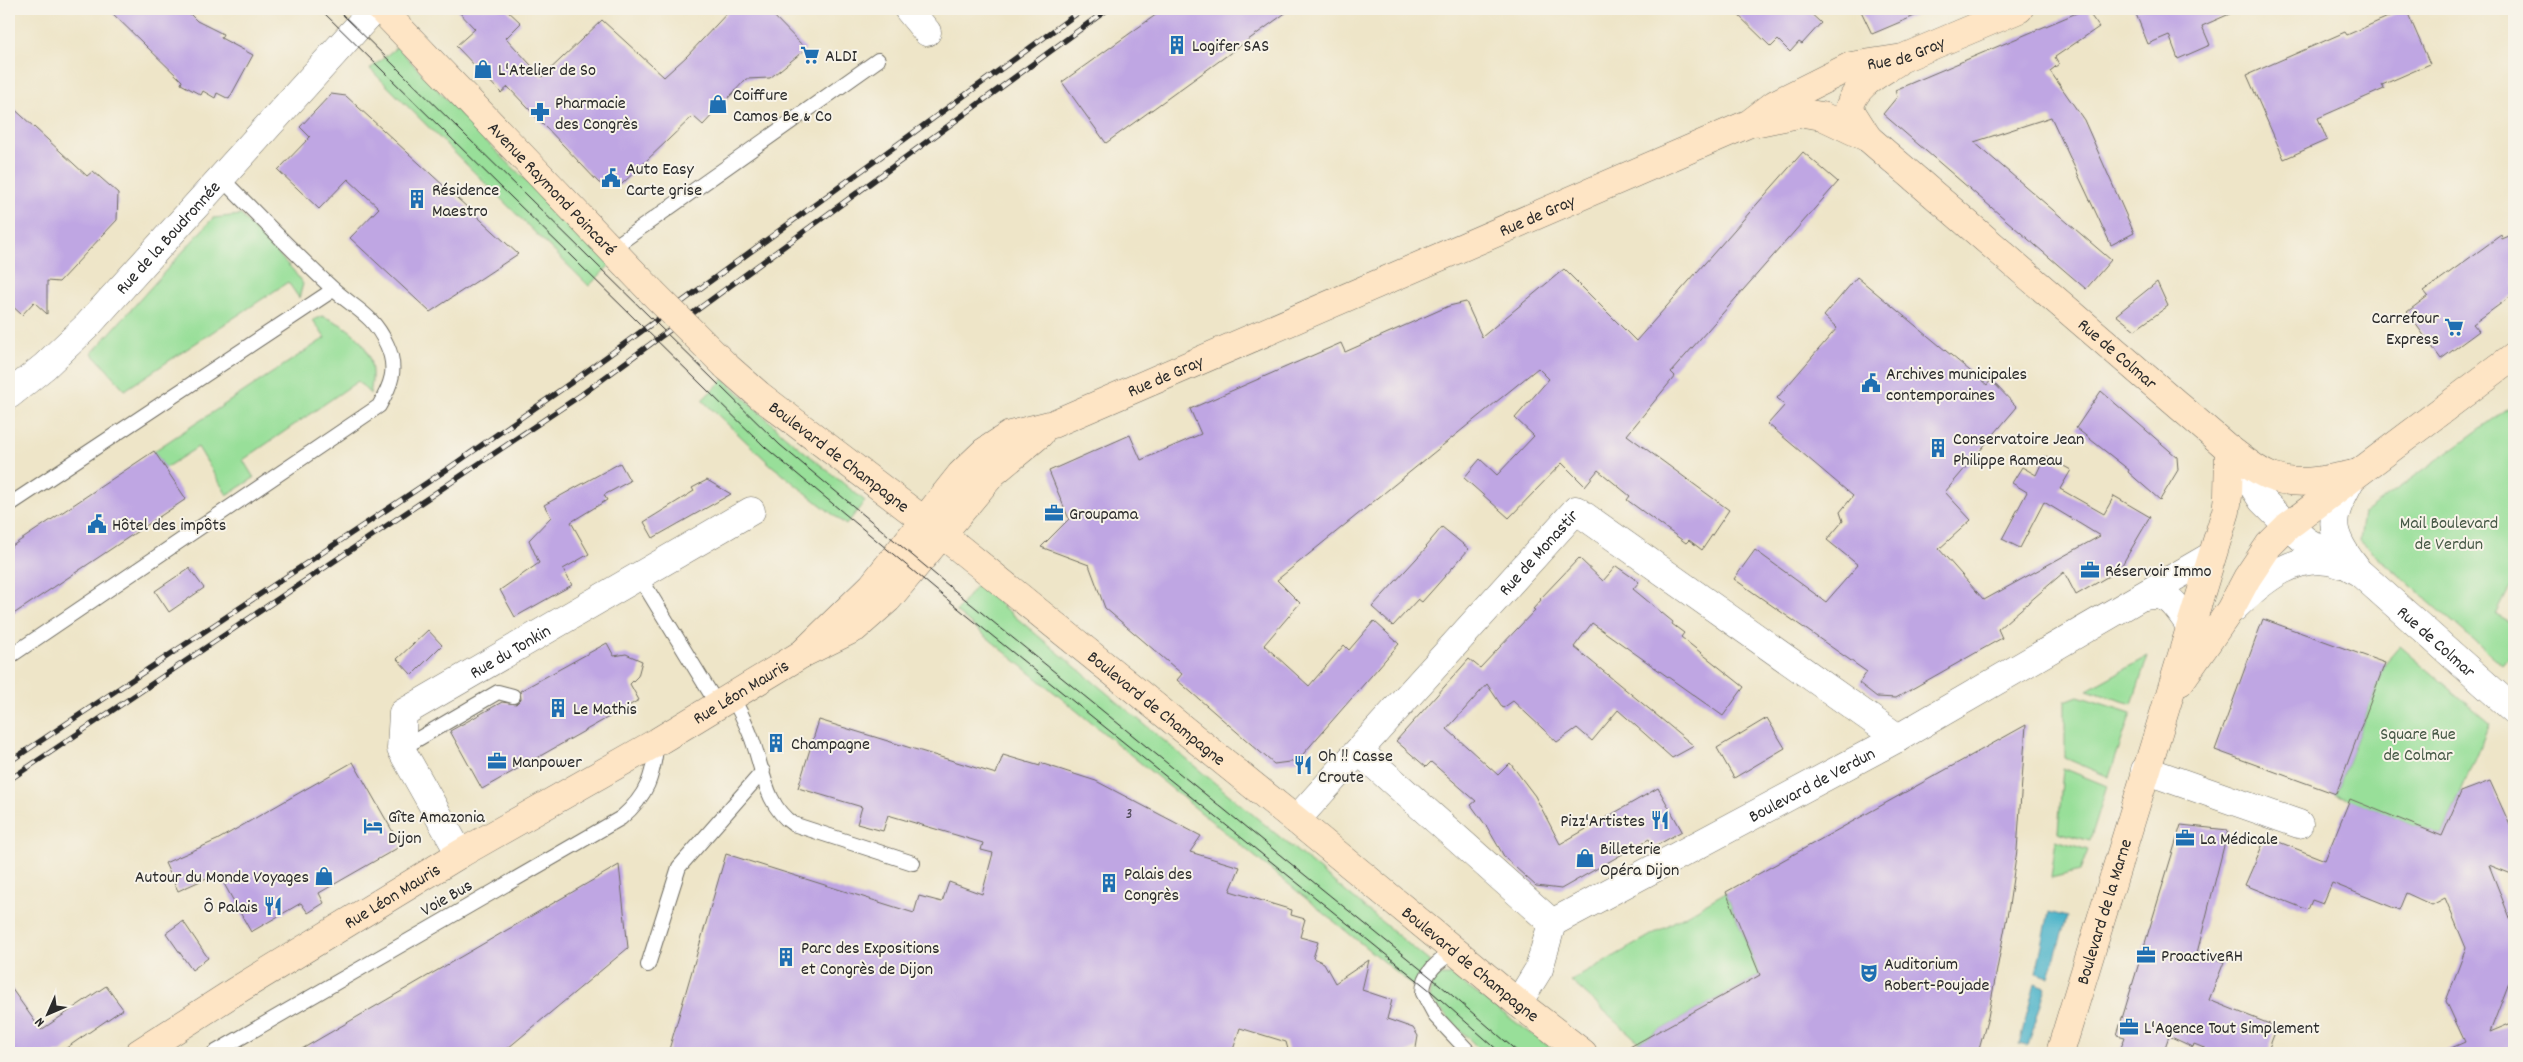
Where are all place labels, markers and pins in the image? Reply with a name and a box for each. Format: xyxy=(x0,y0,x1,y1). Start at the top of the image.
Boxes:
building icon: Logifer SAS xyxy=(1166,34,1188,56)
place label: Logifer SAS xyxy=(1192,35,1269,60)
supermarket icon: ALDI xyxy=(799,44,821,66)
place label: ALDI xyxy=(825,45,857,70)
shop icon: L'Atelier de So xyxy=(472,58,494,80)
place label: L'Atelier de So xyxy=(498,59,596,84)
place label: Coiffure Camos Be & Co xyxy=(733,84,832,130)
place label: Pharmacie des Congrès xyxy=(555,92,638,138)
shop icon: Coiffure Camos Be & Co xyxy=(707,93,729,115)
pharmacy icon: Pharmacie des Congrès xyxy=(529,101,551,123)
place label: Auto Easy Carte grise xyxy=(626,158,702,204)
public building icon: Auto Easy Carte grise xyxy=(600,167,622,189)
place label: Résidence Maestro xyxy=(432,179,499,225)
building icon: Résidence Maestro xyxy=(406,188,428,210)
place label: Carrefour Express xyxy=(2372,307,2439,353)
supermarket icon: Carrefour Express xyxy=(2443,316,2465,338)
place label: Archives municipales contemporaines xyxy=(1886,363,2027,409)
public building icon: Archives municipales contemporaines xyxy=(1860,372,1882,394)
place label: Conservatoire Jean Philippe Rameau xyxy=(1953,428,2084,474)
building icon: Conservatoire Jean Philippe Rameau xyxy=(1927,437,1949,459)
office icon: Groupama xyxy=(1043,502,1065,524)
place label: Groupama xyxy=(1069,503,1139,528)
public building icon: Hôtel des impôts xyxy=(86,513,108,535)
place label: Hôtel des impôts xyxy=(112,514,226,539)
office icon: Réservoir Immo xyxy=(2079,559,2101,581)
place label: Réservoir Immo xyxy=(2105,560,2212,585)
building icon: Le Mathis xyxy=(547,697,569,719)
place label: Le Mathis xyxy=(573,698,637,723)
building icon: Champagne xyxy=(765,732,787,754)
place label: Champagne xyxy=(791,733,870,758)
place label: Oh !! Casse Croute xyxy=(1318,745,1393,791)
office icon: Manpower xyxy=(486,750,508,772)
place label: Manpower xyxy=(512,751,582,776)
restaurant icon: Oh !! Casse Croute xyxy=(1292,754,1314,776)
place label: Gîte Amazonia Dijon xyxy=(388,806,485,852)
restaurant icon: Pizz'Artistes xyxy=(1649,809,1671,831)
place label: Pizz'Artistes xyxy=(1560,810,1645,835)
hotel icon: Gîte Amazonia Dijon xyxy=(362,815,384,837)
office icon: La Médicale xyxy=(2174,827,2196,849)
place label: La Médicale xyxy=(2200,828,2278,853)
place label: Billeterie Opéra Dijon xyxy=(1600,838,1679,884)
shop icon: Billeterie Opéra Dijon xyxy=(1574,847,1596,869)
place label: Palais des Congrès xyxy=(1124,863,1192,909)
shop icon: Autour du Monde Voyages xyxy=(313,865,335,887)
place label: Autour du Monde Voyages xyxy=(135,866,309,891)
building icon: Palais des Congrès xyxy=(1098,872,1120,894)
restaurant icon: Ô Palais xyxy=(262,895,284,917)
place label: Ô Palais xyxy=(204,896,258,921)
place label: Parc des Expositions et Congrès de Dijon xyxy=(801,937,940,983)
office icon: ProactiveRH xyxy=(2135,944,2157,966)
place label: ProactiveRH xyxy=(2161,945,2243,970)
building icon: Parc des Expositions et Congrès de Dijon xyxy=(775,946,797,968)
place label: Auditorium Robert-Poujade xyxy=(1884,953,1990,999)
theatre icon: Auditorium Robert-Poujade xyxy=(1858,962,1880,984)
office icon: L'Agence Tout Simplement xyxy=(2118,1016,2140,1038)
place label: L'Agence Tout Simplement xyxy=(2144,1017,2320,1042)

